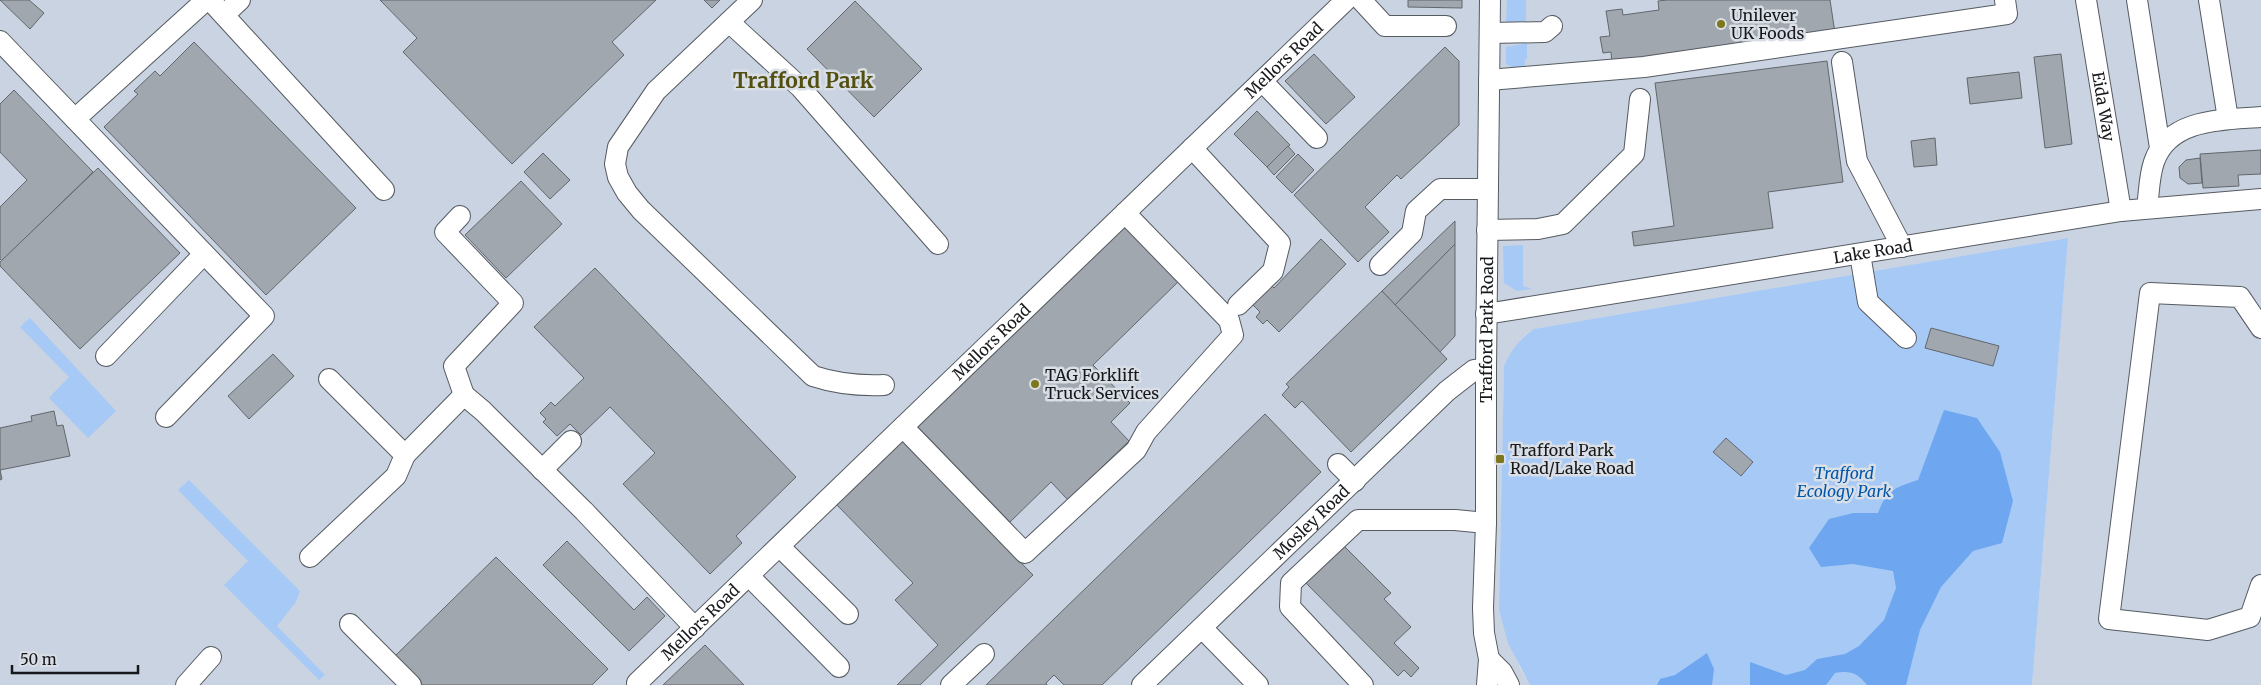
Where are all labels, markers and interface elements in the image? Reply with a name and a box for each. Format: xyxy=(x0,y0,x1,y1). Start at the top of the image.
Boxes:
place label: Unilever UK Foods xyxy=(1731,5,1805,43)
street label: Mellors Road xyxy=(1241,18,1327,102)
marker: Unilever UK Foods xyxy=(1715,18,1727,30)
district label: Trafford Park xyxy=(733,67,874,94)
street label: Eida Way xyxy=(2088,70,2119,144)
street label: Lake Road xyxy=(1832,235,1914,267)
street label: Trafford Park Road xyxy=(1476,256,1497,403)
street label: Mellors Road xyxy=(948,299,1035,384)
place label: TAG Forklift Truck Services xyxy=(1045,365,1159,403)
marker: TAG Forklift Truck Services xyxy=(1029,378,1041,390)
place label: Trafford Park Road/Lake Road xyxy=(1510,440,1635,478)
marker: Trafford Park Road/Lake Road xyxy=(1494,453,1506,465)
park label: Trafford Ecology Park xyxy=(1797,463,1891,501)
street label: Mosley Road xyxy=(1269,480,1354,563)
street label: Mellors Road xyxy=(657,580,744,664)
scale bar xyxy=(12,642,139,674)
text: 50 m xyxy=(20,650,57,669)

